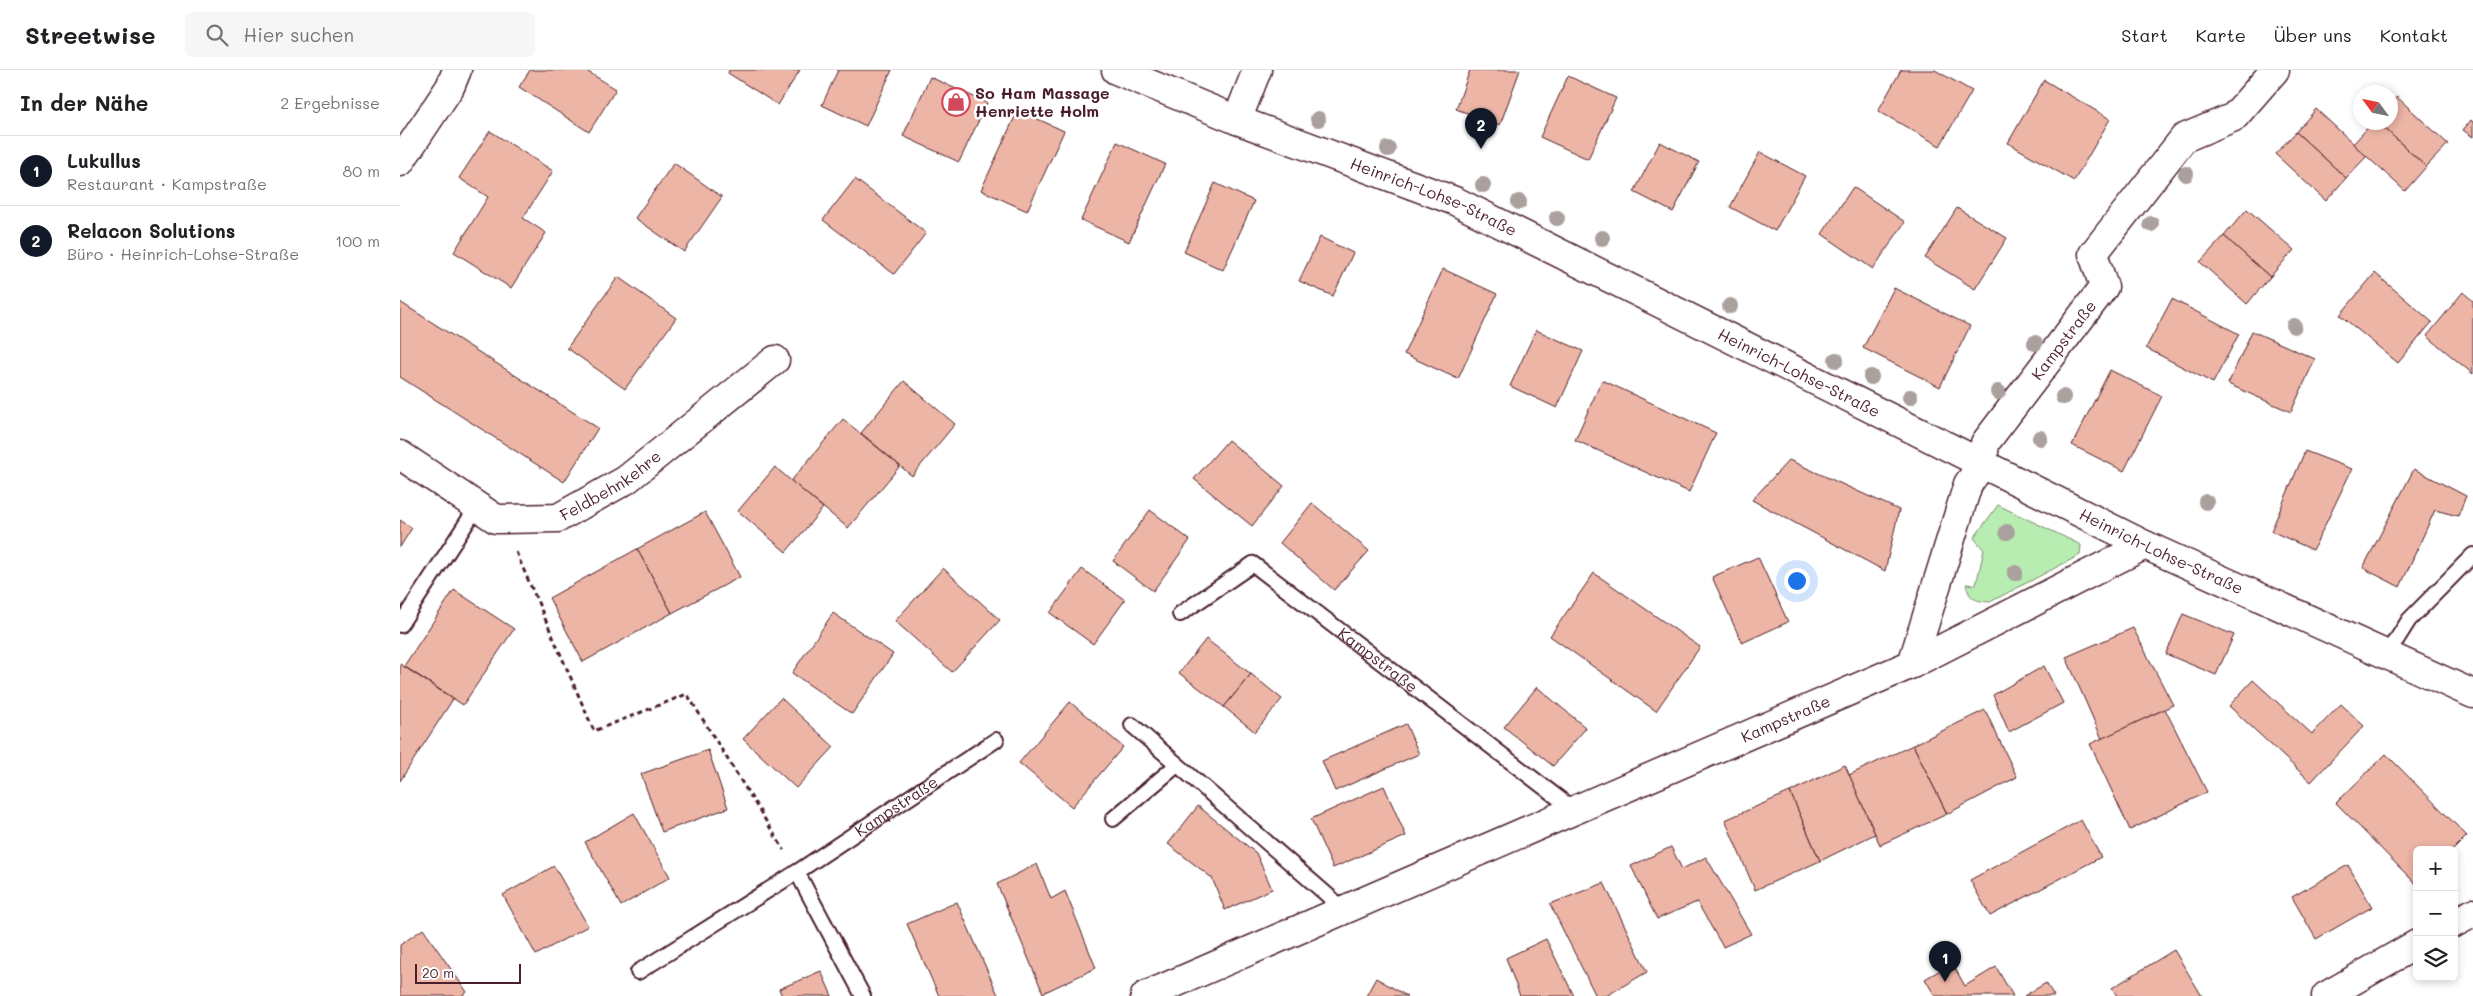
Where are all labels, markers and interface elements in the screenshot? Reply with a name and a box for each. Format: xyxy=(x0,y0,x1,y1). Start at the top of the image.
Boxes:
search box xyxy=(185,12,535,57)
text: Streetwise xyxy=(25,19,155,50)
icon: search xyxy=(203,21,231,49)
text: Hier suchen xyxy=(243,22,354,47)
text: Start xyxy=(2121,23,2168,47)
text: Karte xyxy=(2196,23,2246,47)
text: Über uns xyxy=(2274,23,2352,47)
text: Kontakt xyxy=(2380,23,2448,47)
place label: So Ham Massage Henriette Holm xyxy=(975,82,1109,121)
north arrow xyxy=(2353,85,2398,130)
shop icon: So Ham Massage Henriette Holm xyxy=(941,87,971,117)
text: In der Nähe xyxy=(20,89,148,116)
text: 2 Ergebnisse xyxy=(280,92,380,113)
pin: 2 xyxy=(1465,108,1497,149)
text: Lukullus xyxy=(67,148,141,173)
street label: Heinrich-Lohse-Straße xyxy=(1348,152,1521,240)
text: 1 xyxy=(32,160,40,181)
text: 80 m xyxy=(343,160,380,181)
text: Restaurant · Kampstraße xyxy=(67,173,267,194)
text: Relacon Solutions xyxy=(67,218,235,243)
text: 2 xyxy=(32,230,40,251)
text: 100 m xyxy=(335,230,380,251)
text: Büro · Heinrich-Lohse-Straße xyxy=(67,243,299,264)
street label: Kampstraße xyxy=(2026,295,2100,384)
street label: Heinrich-Lohse-Straße xyxy=(1715,323,1884,421)
street label: Feldbehnkehre xyxy=(556,445,665,525)
street label: Heinrich-Lohse-Straße xyxy=(2076,503,2247,598)
your location xyxy=(1784,568,1810,594)
street label: Kampstraße xyxy=(1334,622,1423,697)
street label: Kampstraße xyxy=(1737,690,1833,747)
street label: Kampstraße xyxy=(850,771,941,841)
map controls xyxy=(2413,846,2458,981)
button: + xyxy=(2413,846,2458,891)
button: − xyxy=(2413,891,2458,936)
button: layers xyxy=(2413,936,2458,981)
pin: 1 xyxy=(1929,941,1961,982)
scale bar xyxy=(415,961,521,984)
text: 20 m xyxy=(422,963,454,982)

